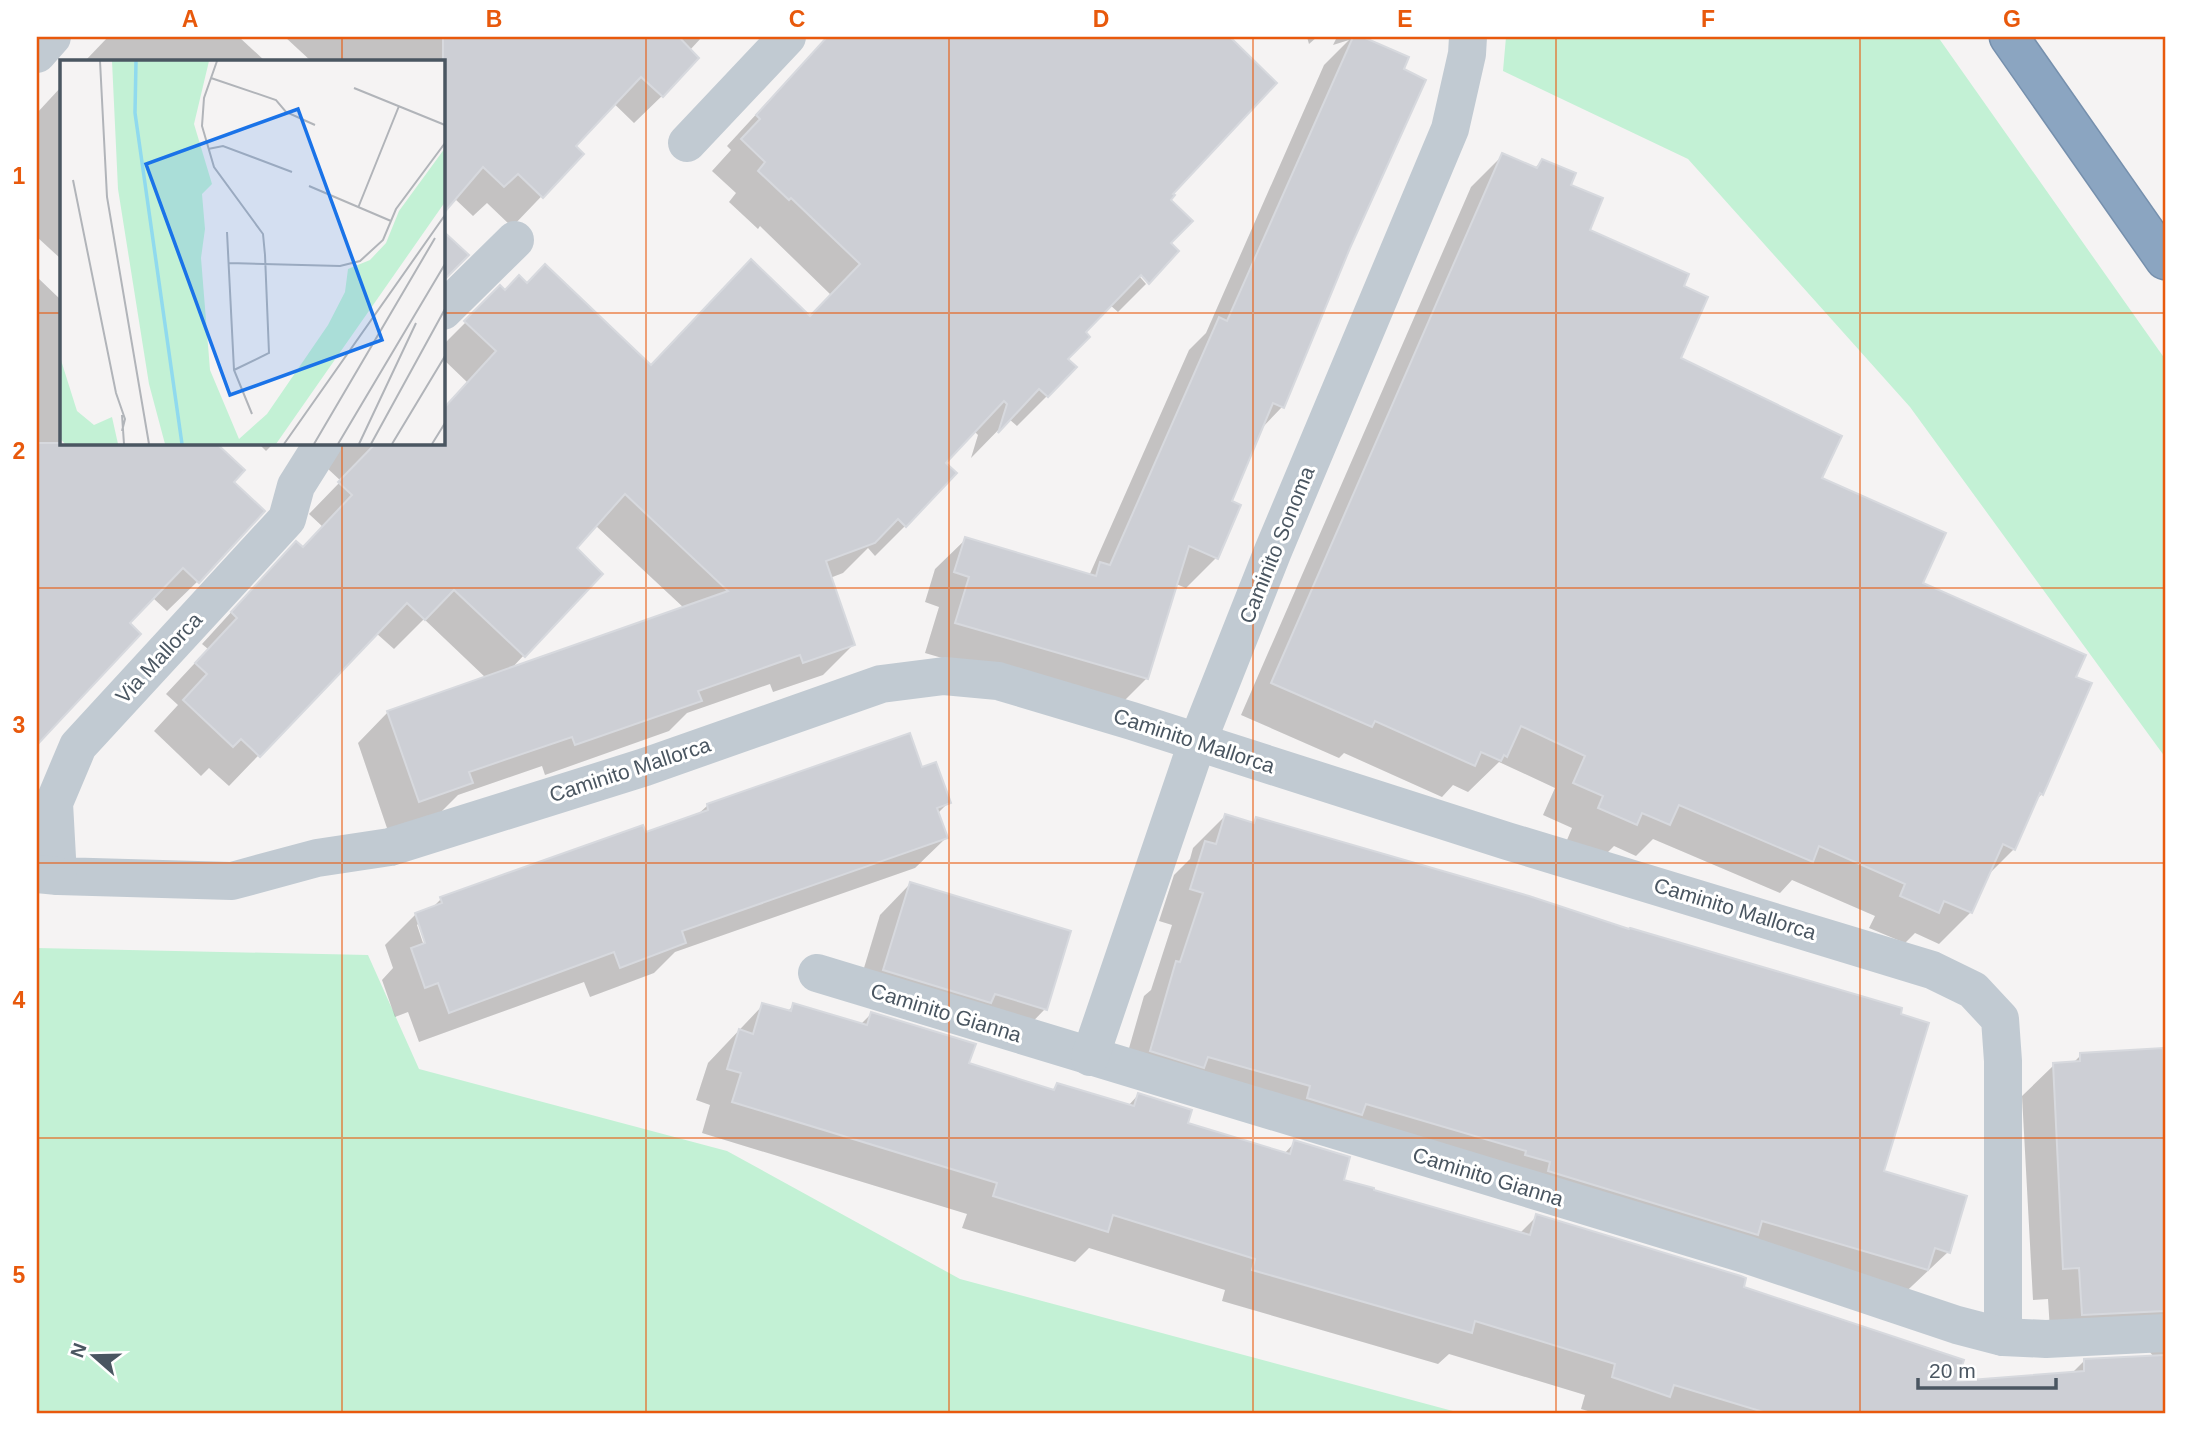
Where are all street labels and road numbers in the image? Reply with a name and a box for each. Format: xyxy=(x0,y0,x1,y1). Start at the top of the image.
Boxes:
street label: Caminito Sonoma xyxy=(1235,463,1319,627)
street label: Via Mallorca xyxy=(111,607,207,708)
street label: Caminito Mallorca xyxy=(1111,704,1278,778)
street label: Caminito Mallorca xyxy=(546,733,714,806)
street label: Caminito Mallorca xyxy=(1651,873,1819,944)
street label: Caminito Gianna xyxy=(868,979,1025,1046)
street label: Caminito Gianna xyxy=(1410,1143,1567,1210)

